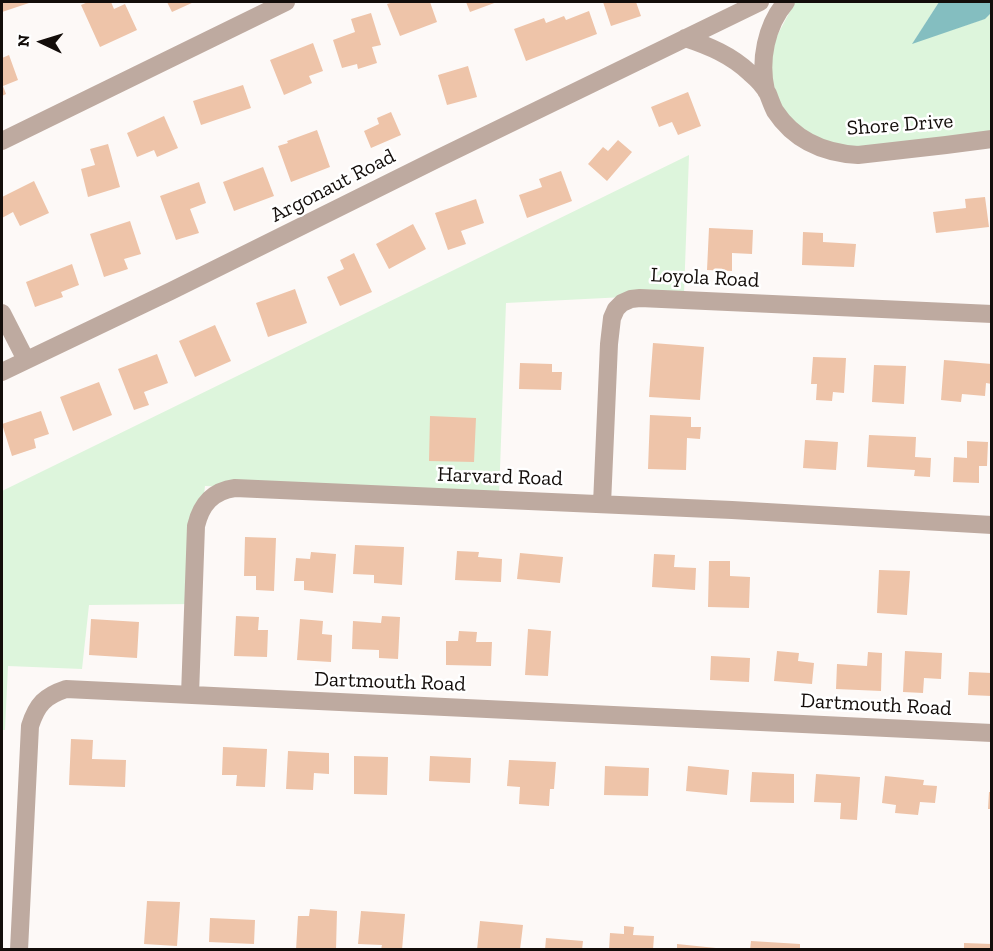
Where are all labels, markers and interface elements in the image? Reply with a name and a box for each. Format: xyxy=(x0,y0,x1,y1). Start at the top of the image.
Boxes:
north arrow xyxy=(12,12,72,72)
text: N xyxy=(14,34,33,47)
street label: Shore Drive xyxy=(846,109,954,141)
street label: Argonaut Road xyxy=(267,144,399,228)
street label: Loyola Road xyxy=(650,263,760,293)
street label: Harvard Road xyxy=(437,462,563,492)
street label: Dartmouth Road xyxy=(314,667,466,697)
street label: Dartmouth Road xyxy=(800,688,952,722)

